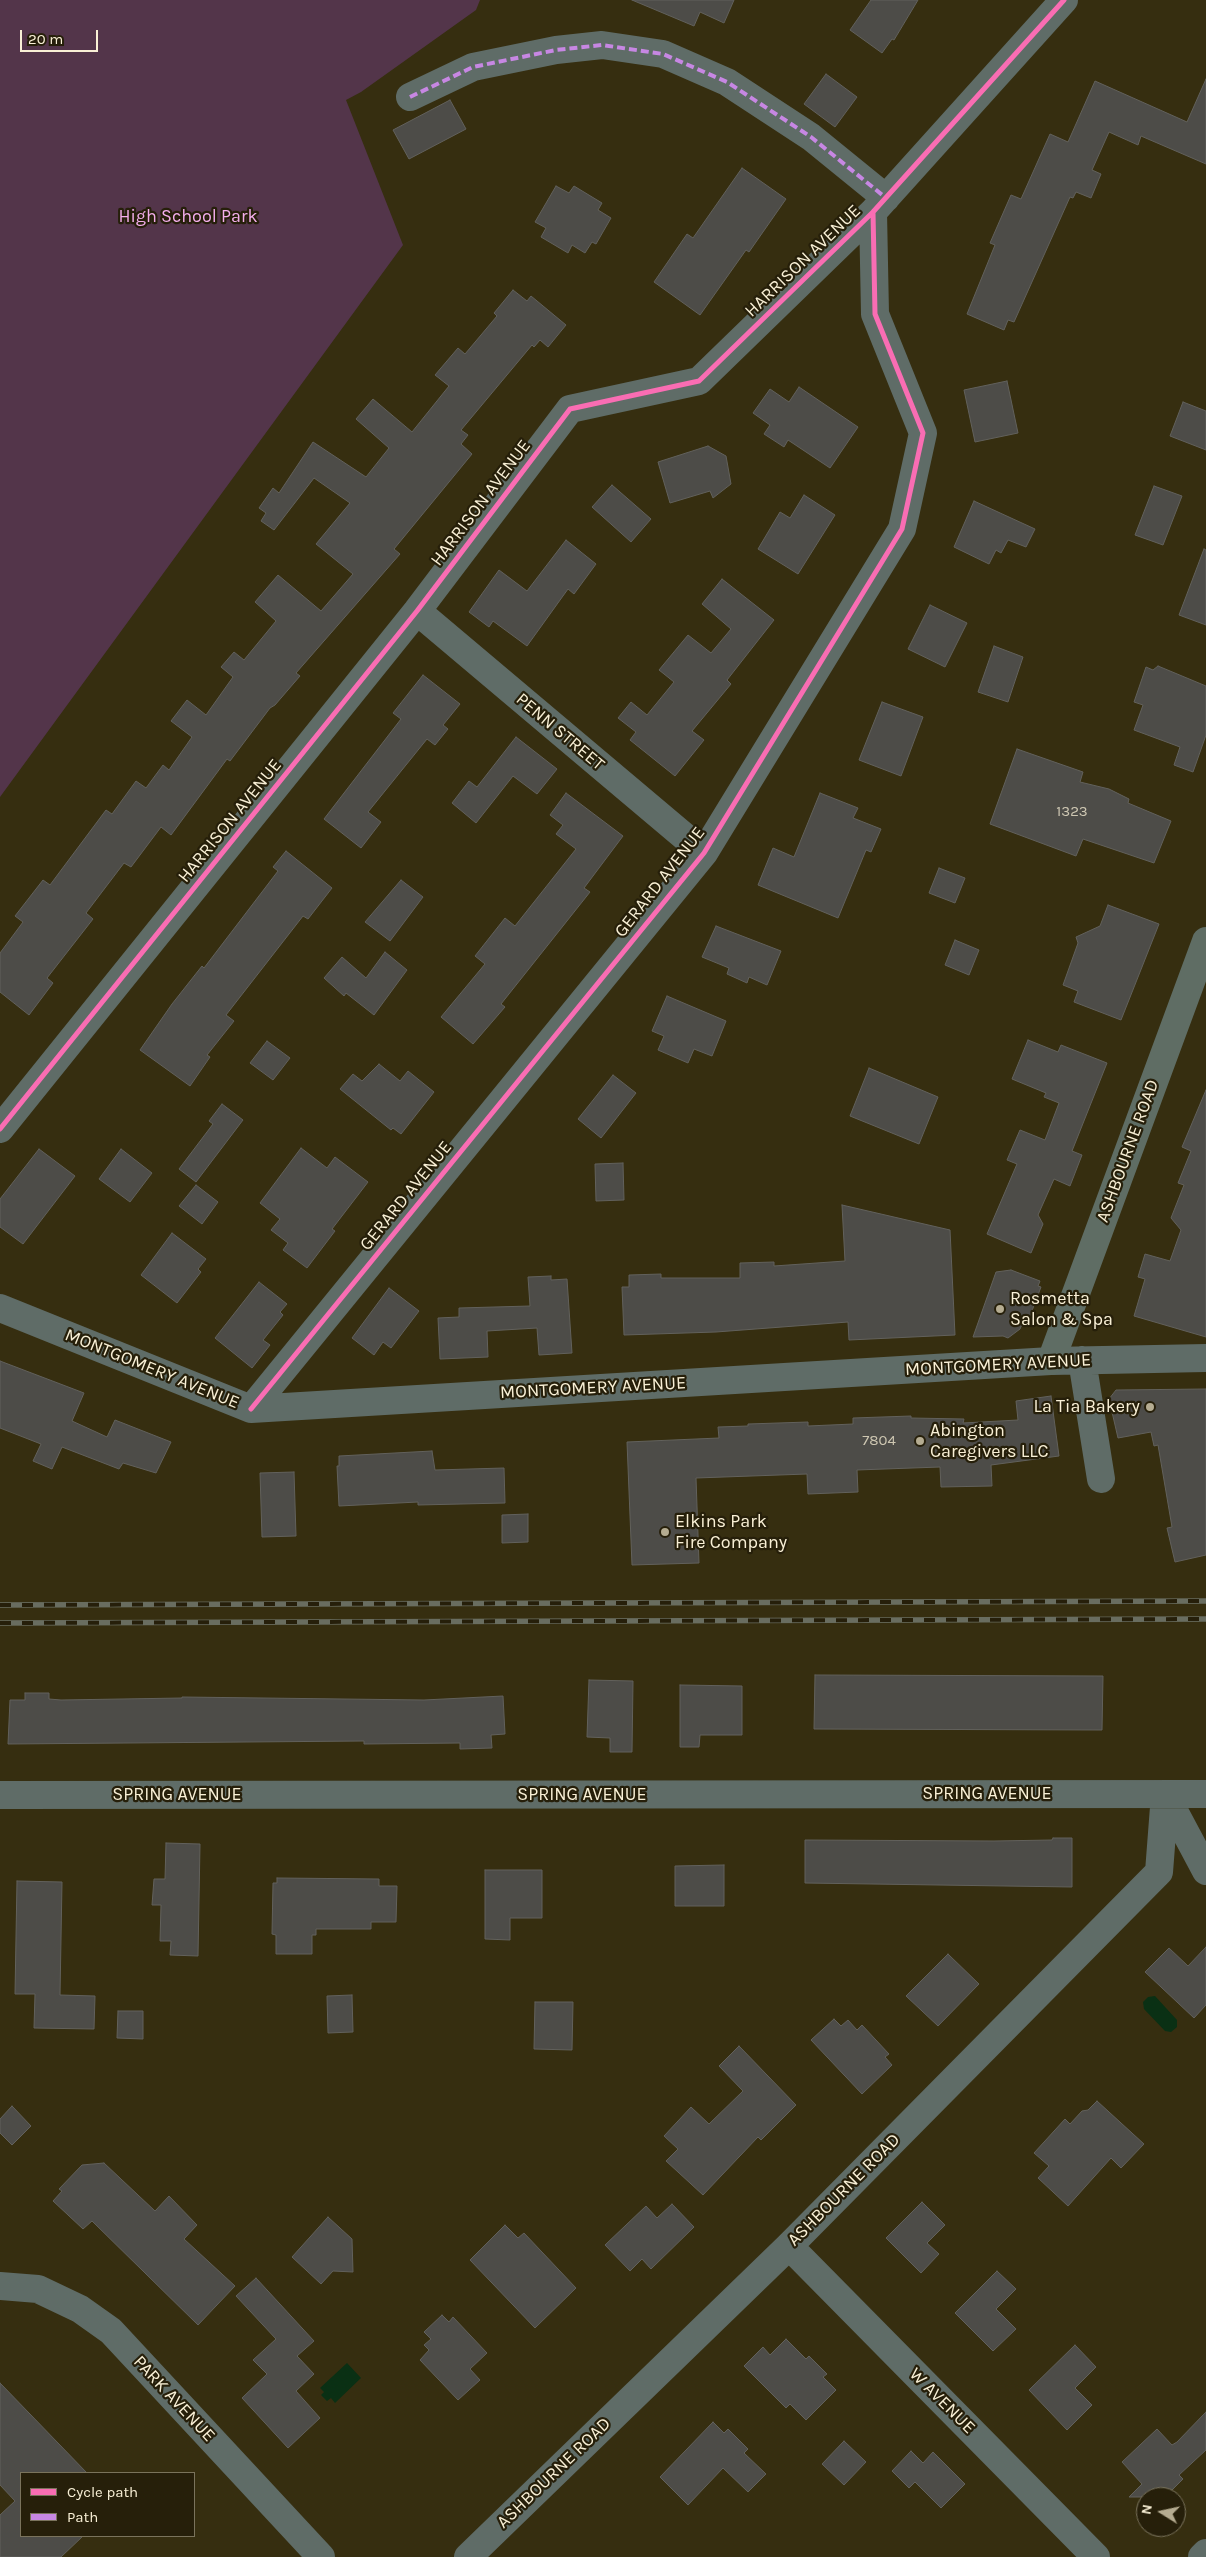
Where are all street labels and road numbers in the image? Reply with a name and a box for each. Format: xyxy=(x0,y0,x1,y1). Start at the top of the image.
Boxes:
street label: HARRISON AVENUE xyxy=(741,200,865,322)
street label: HARRISON AVENUE xyxy=(426,435,536,571)
street label: PENN STREET xyxy=(511,689,609,775)
street label: HARRISON AVENUE xyxy=(174,755,286,887)
street label: GERARD AVENUE xyxy=(610,822,710,942)
street label: ASHBOURNE ROAD xyxy=(1092,1077,1164,1225)
street label: GERARD AVENUE xyxy=(355,1137,457,1255)
street label: MONTGOMERY AVENUE xyxy=(62,1324,242,1414)
street label: MONTGOMERY AVENUE xyxy=(904,1349,1092,1381)
street label: MONTGOMERY AVENUE xyxy=(499,1372,687,1404)
street label: SPRING AVENUE xyxy=(922,1783,1052,1805)
street label: SPRING AVENUE xyxy=(112,1784,242,1806)
street label: SPRING AVENUE xyxy=(517,1784,647,1806)
street label: ASHBOURNE ROAD xyxy=(783,2129,905,2251)
street label: PARK AVENUE xyxy=(129,2351,219,2447)
street label: W AVENUE xyxy=(904,2363,980,2439)
street label: ASHBOURNE ROAD xyxy=(492,2413,616,2533)

